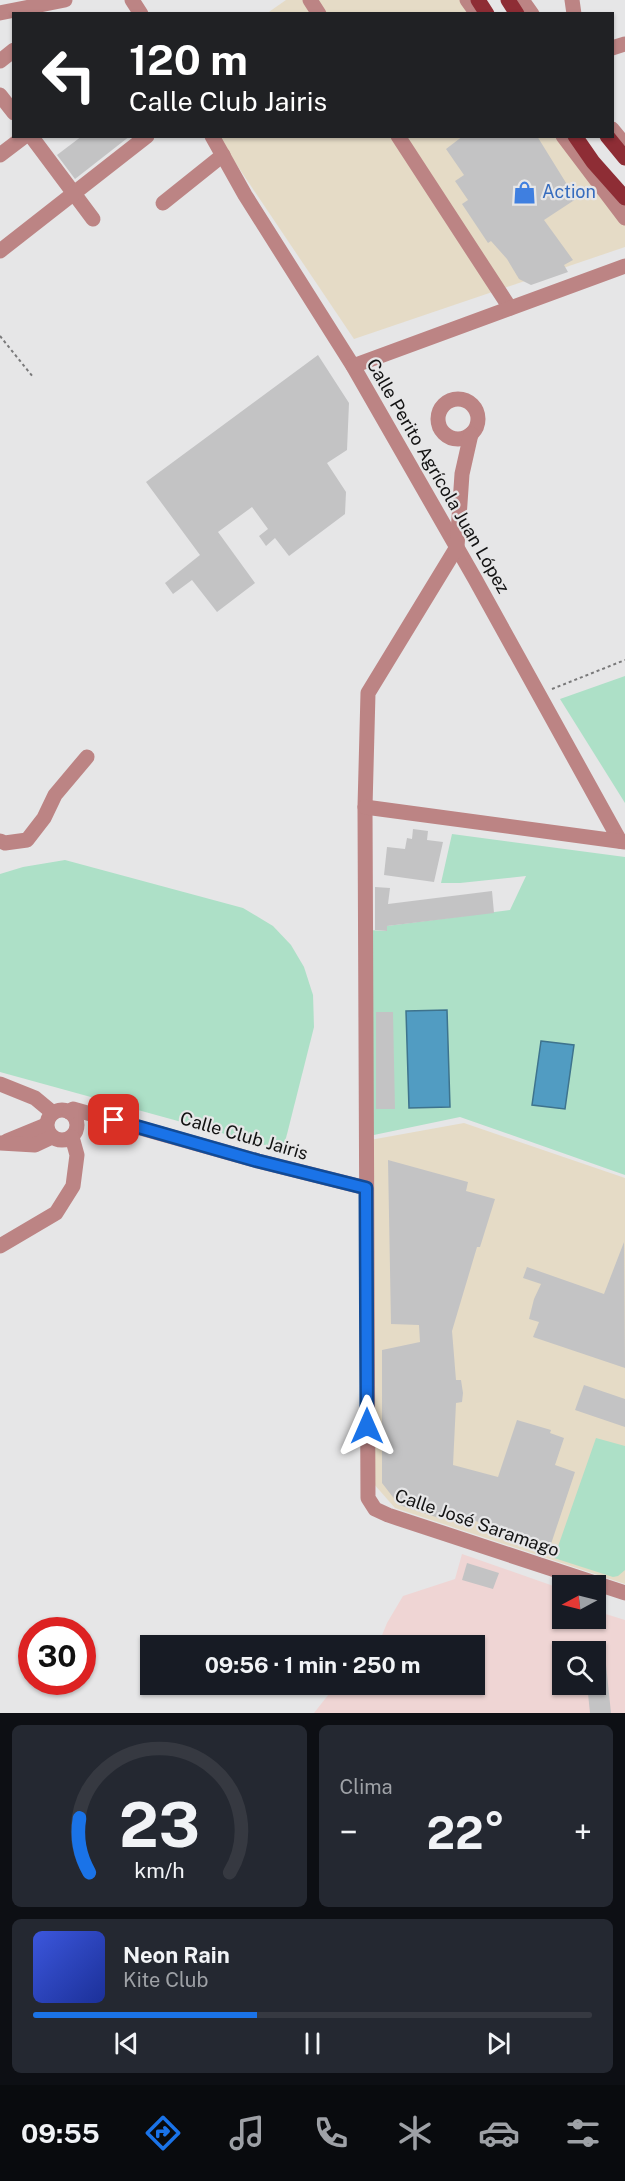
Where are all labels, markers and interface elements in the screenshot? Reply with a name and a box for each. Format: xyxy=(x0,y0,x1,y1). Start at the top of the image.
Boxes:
text: 120 m xyxy=(129,35,248,84)
icon: left xyxy=(30,36,108,114)
text: Calle Club Jairis xyxy=(129,85,327,117)
shop icon: Action xyxy=(511,179,537,205)
place label: Action xyxy=(542,181,596,202)
street label: Calle Perito Agrícola Juan López xyxy=(362,355,514,597)
pin xyxy=(88,1094,139,1145)
icon: arrive xyxy=(97,1103,130,1136)
street label: Calle Club Jairis xyxy=(178,1107,311,1164)
position arrow xyxy=(335,1394,399,1458)
street label: Calle José Saramago xyxy=(392,1484,562,1561)
north arrow xyxy=(552,1575,606,1629)
map controls xyxy=(552,1575,606,1695)
speed limit sign: 30 xyxy=(18,1617,96,1695)
button: search xyxy=(552,1641,606,1695)
text: 09:56 · 1 min · 250 m xyxy=(205,1652,420,1678)
text: Clima xyxy=(340,1775,393,1799)
text: 23 xyxy=(119,1788,200,1861)
text: 22° xyxy=(427,1806,505,1859)
text: − xyxy=(340,1813,358,1851)
text: + xyxy=(574,1813,592,1851)
text: km/h xyxy=(134,1858,184,1883)
text: Neon Rain xyxy=(123,1942,230,1968)
text: Kite Club xyxy=(123,1968,208,1992)
icon: previous xyxy=(110,2027,143,2060)
icon: pause xyxy=(296,2027,329,2060)
icon: next xyxy=(482,2027,515,2060)
icon: directions xyxy=(142,2112,184,2154)
icon: music xyxy=(226,2112,268,2154)
icon: phone xyxy=(310,2112,352,2154)
icon: climate xyxy=(394,2112,436,2154)
icon: car xyxy=(478,2112,520,2154)
icon: filters xyxy=(562,2112,604,2154)
text: 09:55 xyxy=(21,2117,100,2149)

